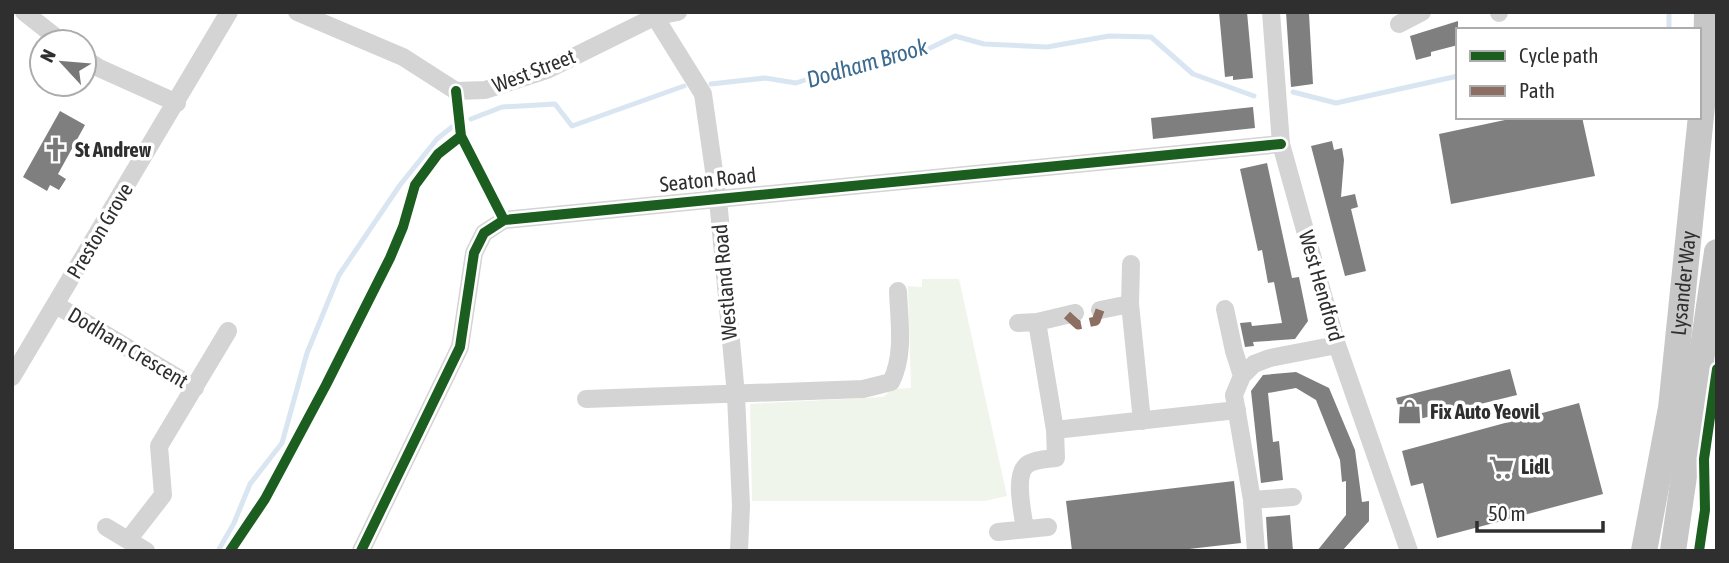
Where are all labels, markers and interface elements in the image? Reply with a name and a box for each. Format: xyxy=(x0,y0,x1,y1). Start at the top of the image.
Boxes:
north arrow xyxy=(28,28,98,98)
legend xyxy=(1456,28,1701,119)
water label: Dodham Brook xyxy=(803,33,931,93)
street label: West Street xyxy=(489,43,578,97)
text: Cycle path xyxy=(1519,43,1598,67)
text: N xyxy=(35,46,60,65)
text: Path xyxy=(1519,78,1555,102)
church icon: St Andrew xyxy=(41,136,69,164)
place label: St Andrew xyxy=(75,137,152,161)
street label: Seaton Road xyxy=(658,162,757,196)
street label: Preston Grove xyxy=(61,178,137,283)
street label: Westland Road xyxy=(707,223,741,341)
street label: West Hendford xyxy=(1295,228,1349,344)
street label: Lysander Way xyxy=(1666,229,1700,337)
street label: Dodham Crescent xyxy=(64,302,193,392)
shop icon: Fix Auto Yeovil xyxy=(1396,398,1424,426)
place label: Fix Auto Yeovil xyxy=(1430,399,1540,423)
supermarket icon: Lidl xyxy=(1487,453,1515,481)
place label: Lidl xyxy=(1521,454,1550,478)
scale bar xyxy=(1477,490,1603,534)
text: 50 m xyxy=(1488,501,1526,525)

